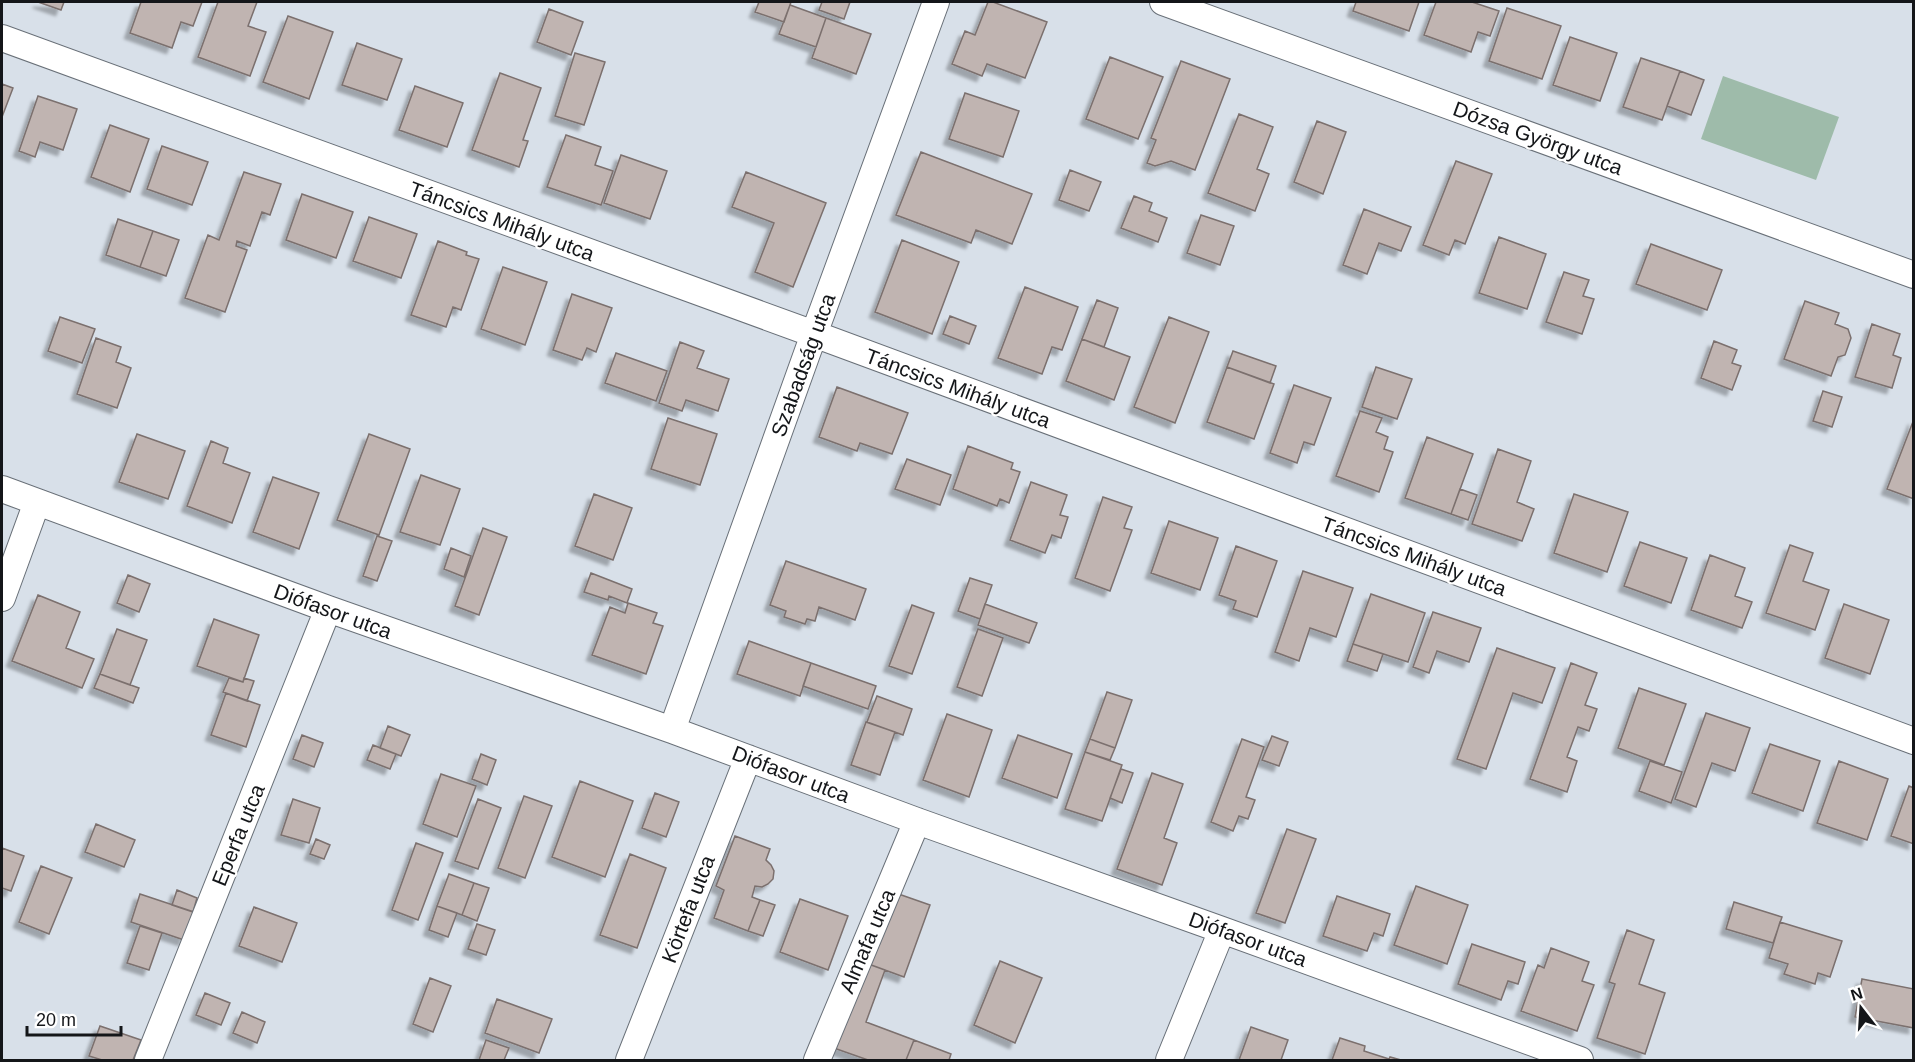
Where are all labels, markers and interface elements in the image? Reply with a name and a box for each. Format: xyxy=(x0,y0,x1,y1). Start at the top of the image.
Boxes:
street label: Dózsa György utca xyxy=(1450,97,1626,179)
street label: Táncsics Mihály utca xyxy=(406,177,598,265)
street label: Szabadság utca xyxy=(766,290,840,440)
street label: Táncsics Mihály utca xyxy=(862,344,1054,432)
street label: Táncsics Mihály utca xyxy=(1318,512,1510,600)
street label: Diófasor utca xyxy=(271,579,395,643)
street label: Diófasor utca xyxy=(729,741,853,807)
street label: Eperfa utca xyxy=(207,781,269,889)
street label: Körtefa utca xyxy=(657,852,719,966)
street label: Almafa utca xyxy=(835,885,899,997)
street label: Diófasor utca xyxy=(1186,907,1310,971)
north arrow xyxy=(1831,978,1891,1038)
text: N xyxy=(1849,984,1865,1004)
scale bar xyxy=(27,999,122,1037)
text: 20 m xyxy=(36,1010,76,1030)

